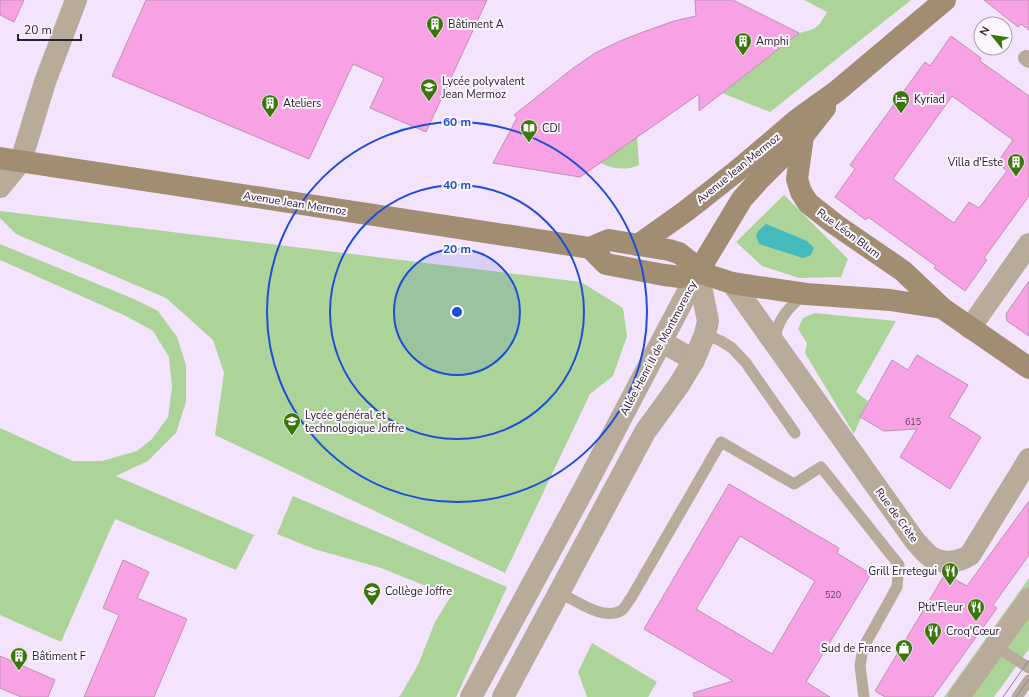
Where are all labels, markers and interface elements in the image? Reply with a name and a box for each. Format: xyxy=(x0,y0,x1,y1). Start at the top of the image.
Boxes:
building icon: Bâtiment A xyxy=(425,14,445,39)
scale bar xyxy=(18,16,81,42)
north arrow xyxy=(973,16,1013,56)
place label: Bâtiment A xyxy=(448,17,504,32)
text: 20 m xyxy=(24,22,52,38)
text: N xyxy=(976,24,993,39)
building icon: Amphi xyxy=(733,31,753,56)
place label: Amphi xyxy=(756,34,789,49)
place label: Lycée polyvalent Jean Mermoz xyxy=(441,74,525,102)
school or university icon: Lycée polyvalent Jean Mermoz xyxy=(419,77,439,102)
hotel icon: Kyriad xyxy=(891,89,911,114)
place label: Kyriad xyxy=(914,92,945,107)
building icon: Ateliers xyxy=(260,93,280,118)
place label: Ateliers xyxy=(283,96,321,111)
text: 60 m xyxy=(443,114,471,130)
library icon: CDI xyxy=(519,118,539,143)
place label: CDI xyxy=(542,121,560,136)
street label: Avenue Jean Mermoz xyxy=(693,130,784,207)
building icon: Villa d'Este xyxy=(1006,152,1026,177)
place label: Villa d'Este xyxy=(947,155,1003,170)
text: 40 m xyxy=(443,177,471,193)
street label: Avenue Jean Mermoz xyxy=(242,188,348,219)
street label: Rue Léon Blum xyxy=(814,205,884,262)
text: 20 m xyxy=(443,241,471,257)
street label: Allée Henri II de Montmorency xyxy=(617,278,700,418)
centre of rings xyxy=(450,305,464,319)
place label: Lycée général et technologique Joffre xyxy=(305,408,405,436)
school or university icon: Lycée général et technologique Joffre xyxy=(282,411,302,436)
house number: 615 xyxy=(905,416,921,428)
street label: Rue de Crète xyxy=(872,485,922,546)
restaurant icon: Grill Erretegui xyxy=(940,561,960,586)
place label: Grill Erretegui xyxy=(868,564,937,579)
school or university icon: Collège Joffre xyxy=(362,581,382,606)
place label: Collège Joffre xyxy=(385,584,452,599)
house number: 520 xyxy=(825,589,841,601)
restaurant icon: Ptit'Fleur xyxy=(966,597,986,622)
place label: Ptit'Fleur xyxy=(918,600,963,615)
restaurant icon: Croq'Cœur xyxy=(923,621,943,646)
place label: Croq'Cœur xyxy=(946,624,999,639)
shop icon: Sud de France xyxy=(894,638,914,663)
place label: Sud de France xyxy=(821,641,891,656)
building icon: Bâtiment F xyxy=(9,646,29,671)
place label: Bâtiment F xyxy=(32,649,86,664)

